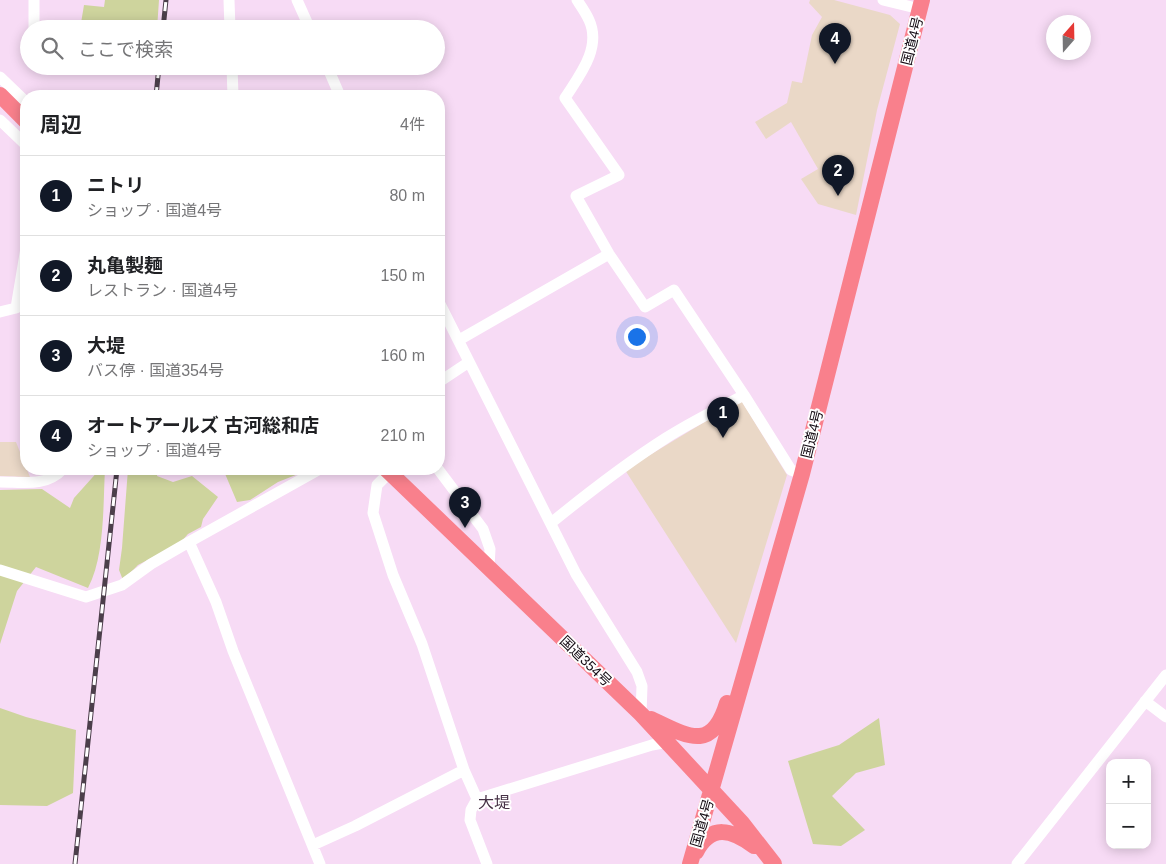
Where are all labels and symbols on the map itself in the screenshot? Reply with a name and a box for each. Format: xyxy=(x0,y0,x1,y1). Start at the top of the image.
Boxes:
street label: 国道4号 xyxy=(898,15,926,67)
north arrow xyxy=(1046,15,1091,60)
pin: 4 xyxy=(819,23,851,64)
pin: 2 xyxy=(822,155,854,196)
your location xyxy=(624,324,650,350)
pin: 1 xyxy=(707,397,739,438)
street label: 国道4号 xyxy=(798,408,826,460)
pin: 3 xyxy=(449,487,481,528)
street label: 国道354号 xyxy=(557,633,615,689)
district label: 大堤 xyxy=(478,794,510,811)
street label: 国道4号 xyxy=(687,797,717,849)

